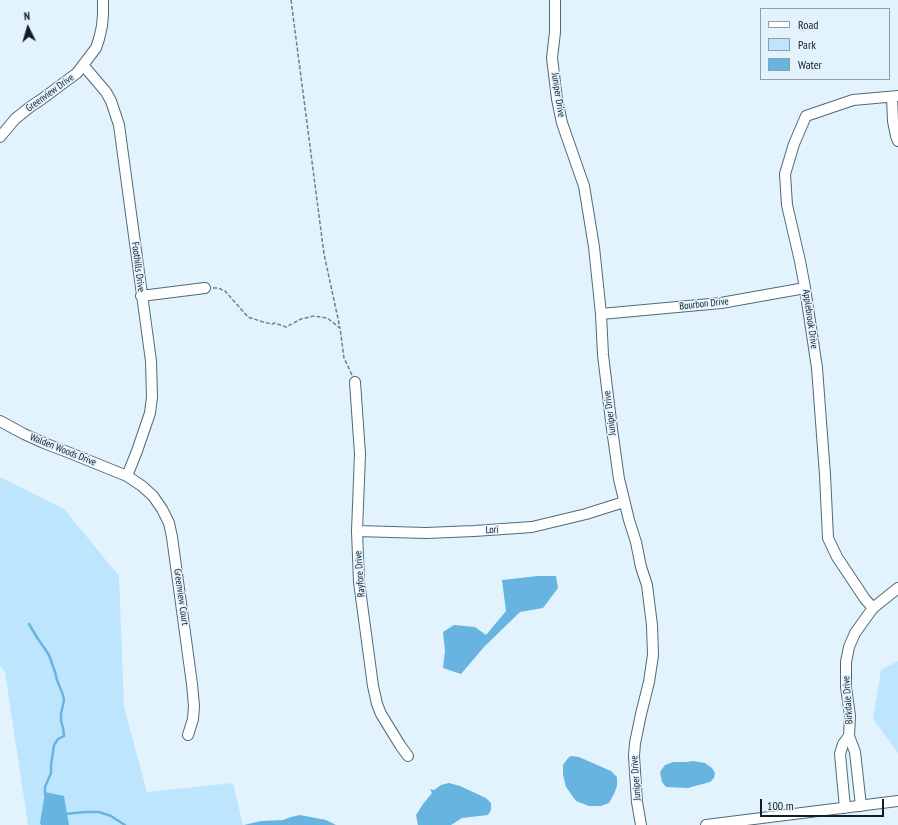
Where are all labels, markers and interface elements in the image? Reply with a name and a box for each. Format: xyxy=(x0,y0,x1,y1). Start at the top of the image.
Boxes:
north arrow xyxy=(8,8,48,48)
legend xyxy=(760,8,890,80)
text: N xyxy=(23,9,31,23)
text: Road xyxy=(798,17,818,32)
text: Park xyxy=(798,37,816,52)
text: Water xyxy=(798,57,822,72)
street label: Greenview Drive xyxy=(24,72,76,114)
street label: Juniper Drive xyxy=(549,72,567,118)
street label: Foothills Drive xyxy=(129,241,147,293)
street label: Applebrook Drive xyxy=(800,289,820,349)
street label: Bourbon Drive xyxy=(679,295,729,313)
street label: Juniper Drive xyxy=(601,390,619,436)
street label: Walden Woods Drive xyxy=(28,431,98,469)
street label: Lori xyxy=(485,524,499,536)
street label: Rayfore Drive xyxy=(352,550,368,598)
street label: Greenview Court xyxy=(171,568,191,626)
street label: Birkdale Drive xyxy=(840,675,856,725)
street label: Juniper Drive xyxy=(628,755,644,801)
scale bar xyxy=(762,791,886,817)
text: 100 m xyxy=(767,798,794,813)

